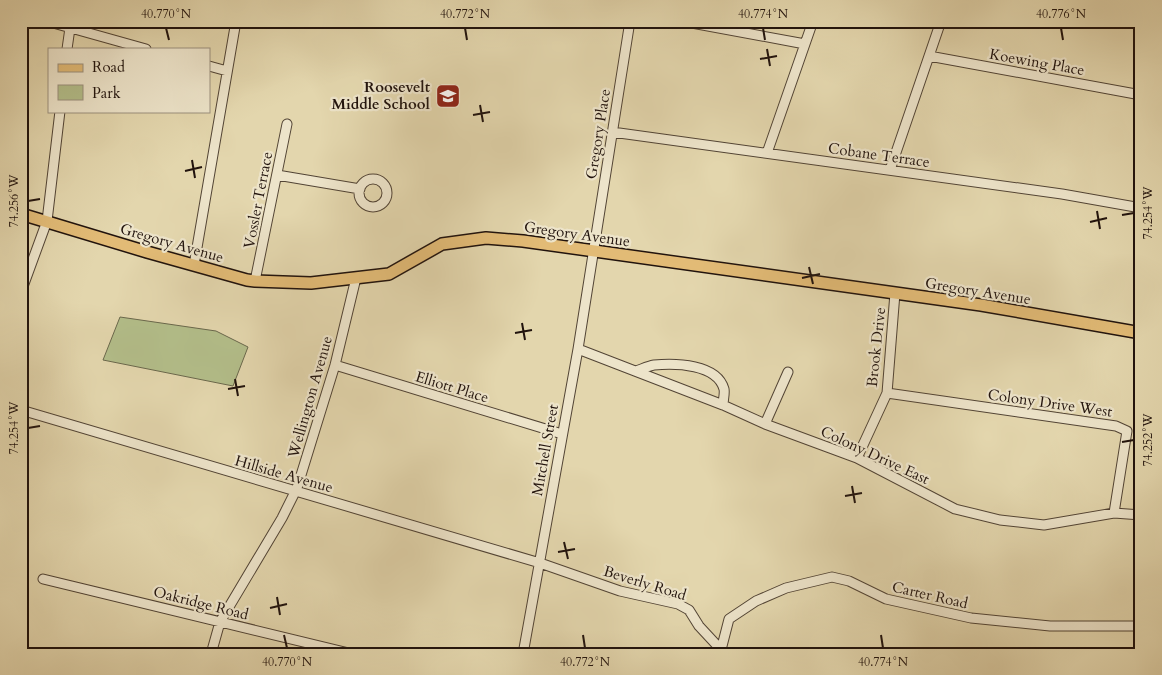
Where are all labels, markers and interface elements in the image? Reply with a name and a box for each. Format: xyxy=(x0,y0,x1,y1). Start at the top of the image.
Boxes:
text: 40.770°N xyxy=(141,6,192,22)
text: 40.772°N xyxy=(440,6,491,22)
text: 40.774°N xyxy=(738,6,789,22)
text: 40.776°N xyxy=(1036,6,1087,22)
street label: Koewing Place xyxy=(988,44,1086,80)
legend xyxy=(48,48,210,112)
text: Road xyxy=(92,57,125,77)
place label: Roosevelt Middle School xyxy=(331,77,431,114)
text: Park xyxy=(92,83,121,103)
school or university icon: Roosevelt Middle School xyxy=(435,83,461,109)
street label: Gregory Place xyxy=(581,87,615,180)
street label: Cobane Terrace xyxy=(827,138,931,172)
street label: Vossler Terrace xyxy=(239,150,277,250)
text: 74.256°W xyxy=(6,174,22,228)
text: 74.254°W xyxy=(1140,186,1156,240)
street label: Gregory Avenue xyxy=(523,217,631,251)
street label: Gregory Avenue xyxy=(118,219,226,267)
street label: Gregory Avenue xyxy=(924,273,1032,309)
street label: Brook Drive xyxy=(862,306,890,388)
street label: Wellington Avenue xyxy=(283,333,337,461)
street label: Elliott Place xyxy=(413,366,491,408)
street label: Colony Drive West xyxy=(987,384,1114,422)
text: 74.254°W xyxy=(6,401,22,455)
street label: Mitchell Street xyxy=(527,402,563,497)
text: 74.252°W xyxy=(1140,413,1156,467)
street label: Colony Drive East xyxy=(817,421,933,489)
street label: Hillside Avenue xyxy=(233,450,336,498)
street label: Beverly Road xyxy=(601,561,689,605)
street label: Carter Road xyxy=(890,577,970,613)
street label: Oakridge Road xyxy=(151,582,251,624)
text: 40.770°N xyxy=(262,654,313,670)
text: 40.772°N xyxy=(560,654,611,670)
text: 40.774°N xyxy=(858,654,909,670)

